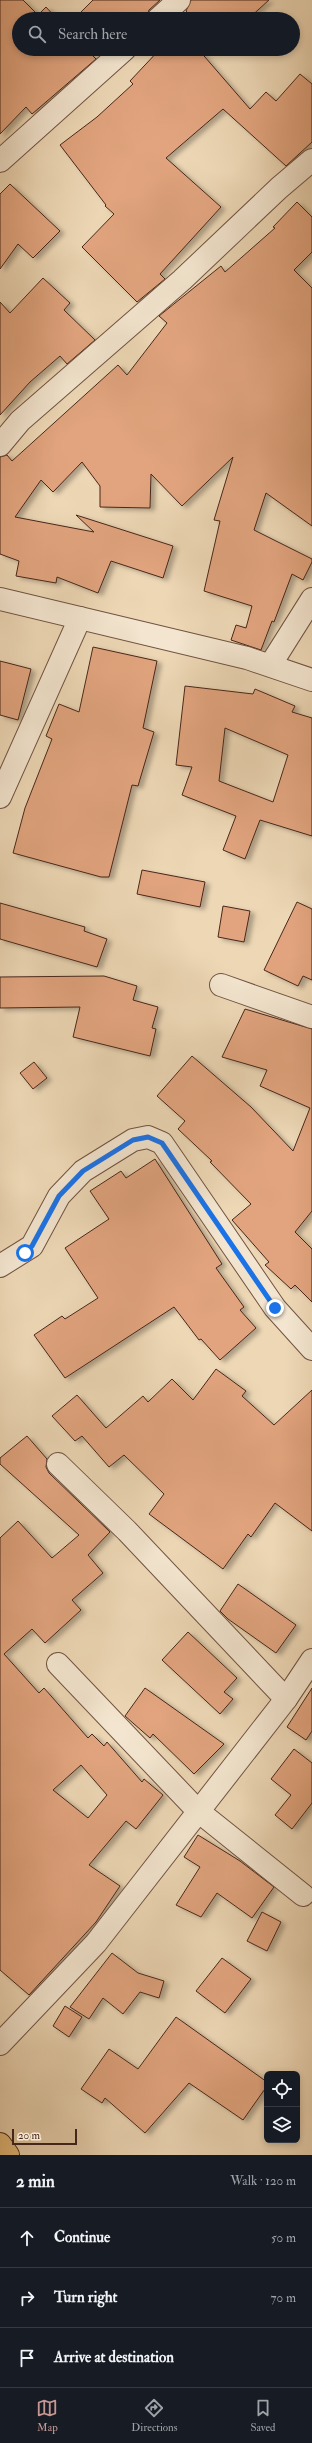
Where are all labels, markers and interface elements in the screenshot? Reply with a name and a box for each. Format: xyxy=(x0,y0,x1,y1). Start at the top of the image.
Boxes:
search box xyxy=(12,12,300,56)
icon: search xyxy=(26,23,48,45)
text: Search here xyxy=(58,25,127,44)
route start xyxy=(16,1244,34,1262)
route end xyxy=(266,1299,284,1317)
map controls xyxy=(264,2071,300,2143)
button: locate xyxy=(264,2071,300,2107)
button: layers xyxy=(264,2107,300,2143)
scale bar xyxy=(12,2127,77,2146)
text: 20 m xyxy=(18,2129,40,2142)
text: 2 min xyxy=(16,2171,55,2192)
text: Walk · 120 m xyxy=(230,2173,296,2189)
icon: ahead xyxy=(16,2227,38,2249)
text: Continue xyxy=(54,2228,110,2247)
text: 50 m xyxy=(271,2230,296,2246)
icon: right xyxy=(16,2287,38,2309)
text: Turn right xyxy=(54,2288,117,2307)
text: 70 m xyxy=(271,2290,296,2306)
icon: arrive xyxy=(16,2347,38,2369)
text: Arrive at destination xyxy=(54,2348,174,2367)
tab: Map xyxy=(36,2397,58,2434)
tab: Directions xyxy=(131,2397,178,2434)
tab: Saved xyxy=(250,2397,276,2434)

